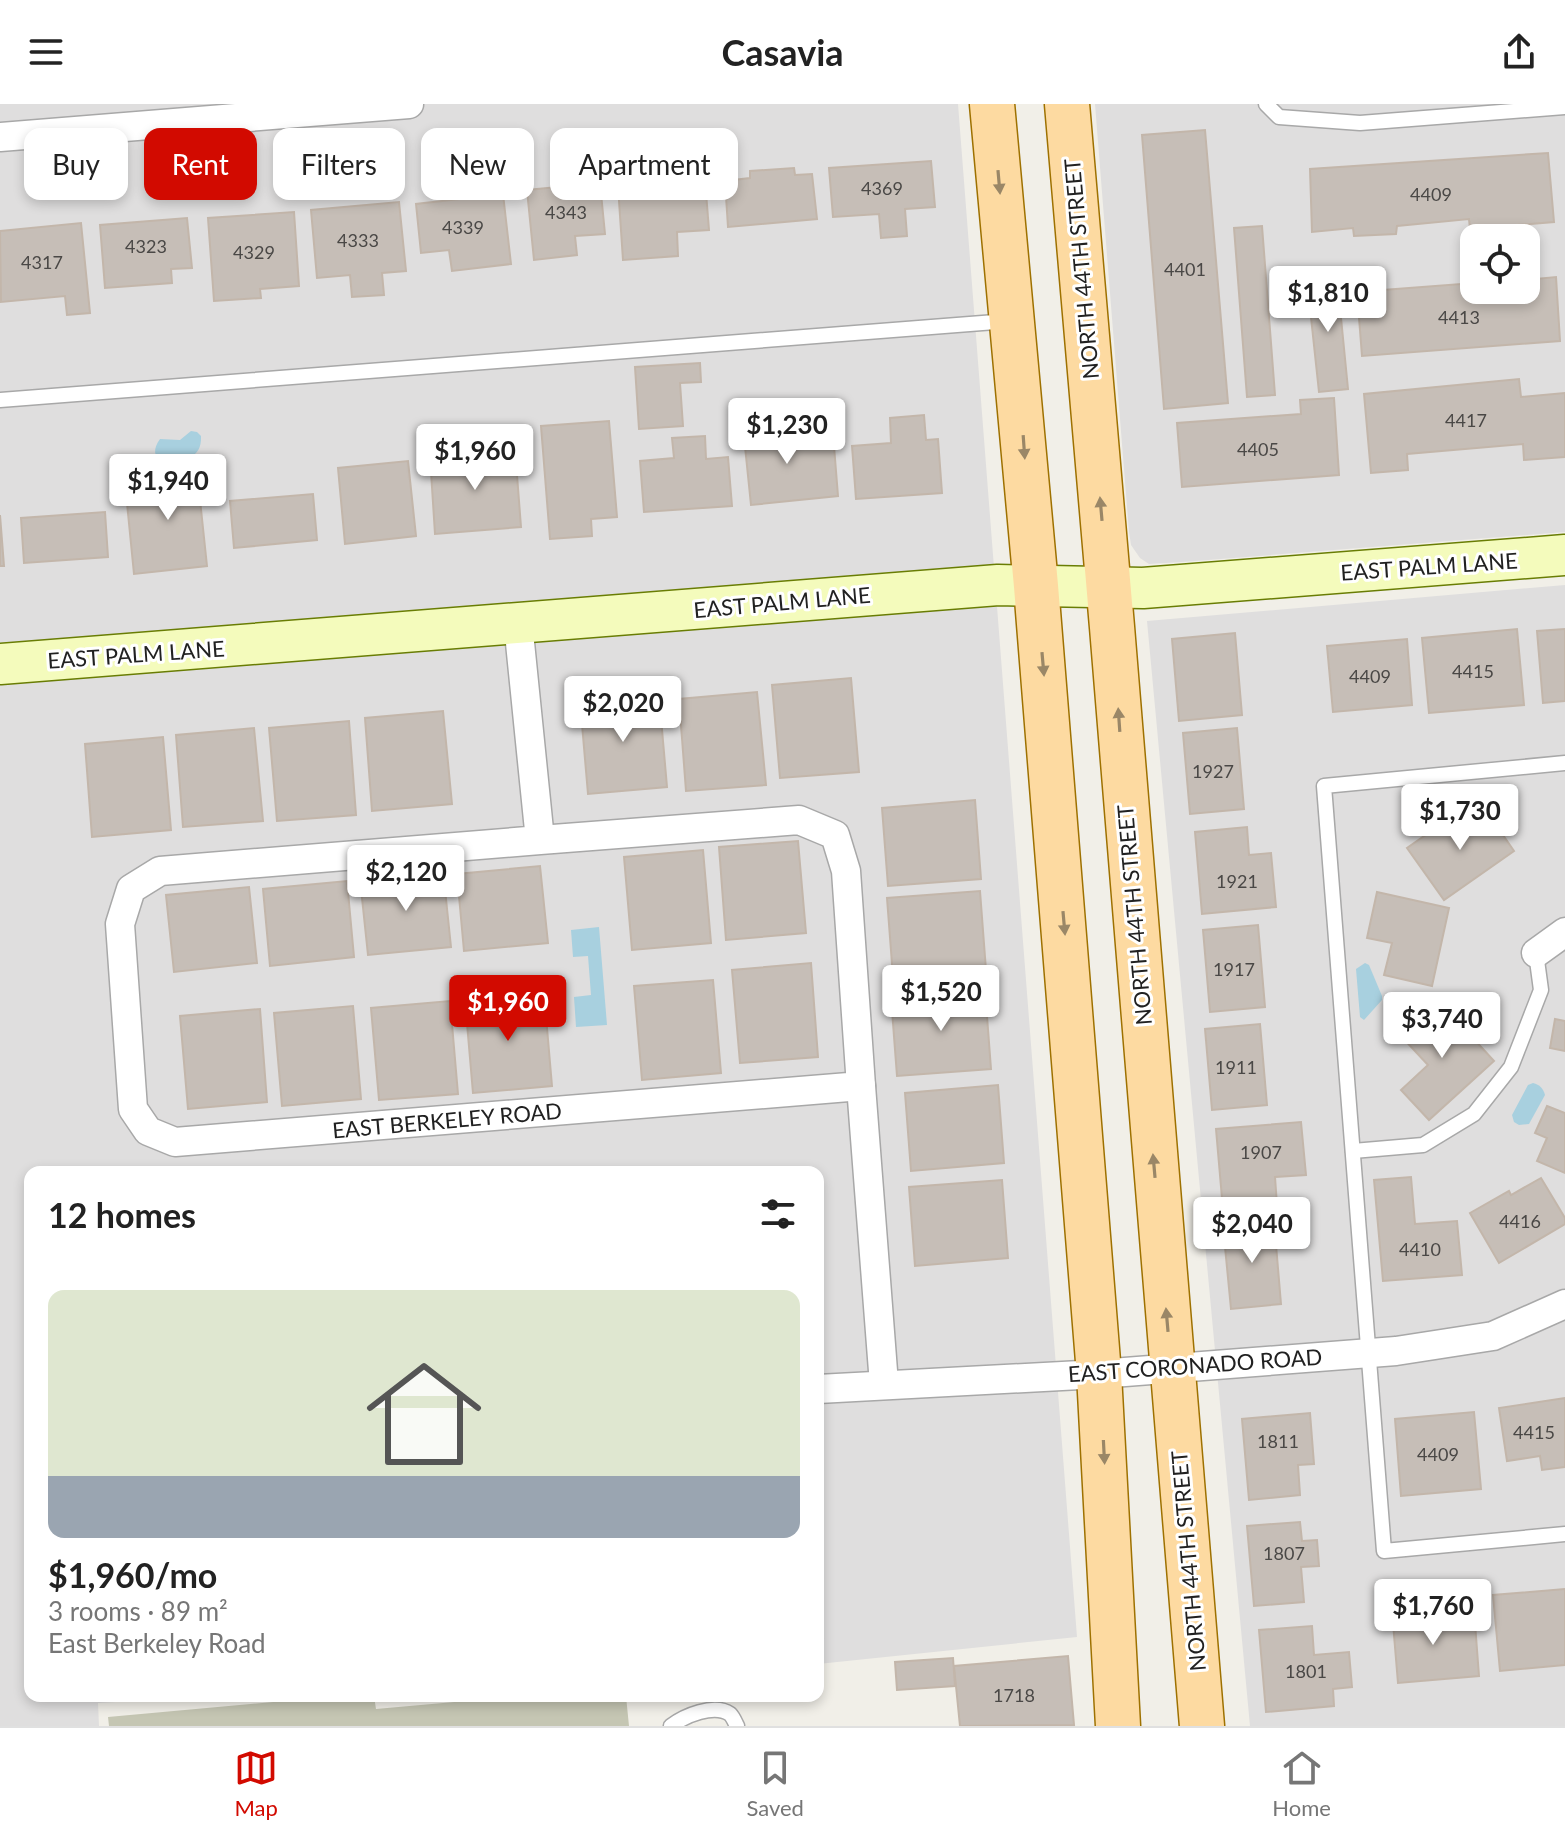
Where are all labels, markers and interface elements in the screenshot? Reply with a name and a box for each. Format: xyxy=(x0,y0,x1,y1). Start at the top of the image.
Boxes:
icon: menu xyxy=(24,30,68,74)
text: Casavia xyxy=(721,30,844,74)
icon: share xyxy=(1497,30,1541,74)
chip: Buy xyxy=(24,128,128,200)
chip: Rent xyxy=(144,128,257,200)
chip: Filters xyxy=(273,128,405,200)
chip: New xyxy=(421,128,534,200)
chip: Apartment xyxy=(550,128,738,200)
street label: NORTH 44TH STREET xyxy=(1058,158,1104,380)
one-way arrow xyxy=(993,170,1006,195)
house number: 4369 xyxy=(861,177,903,199)
house number: 4409 xyxy=(1410,183,1452,205)
house number: 4343 xyxy=(545,201,587,223)
house number: 4339 xyxy=(442,216,484,238)
map controls xyxy=(1460,224,1540,304)
button: locate xyxy=(1460,224,1540,304)
house number: 4333 xyxy=(337,229,379,251)
house number: 4323 xyxy=(125,235,167,257)
house number: 4329 xyxy=(233,241,275,263)
house number: 4317 xyxy=(21,251,63,273)
house number: 4401 xyxy=(1164,258,1206,280)
pin: $1,810 xyxy=(1263,266,1393,334)
text: $1,810 xyxy=(1287,276,1369,308)
house number: 4413 xyxy=(1438,306,1480,328)
pin: $1,230 xyxy=(722,398,852,466)
text: $1,230 xyxy=(746,408,828,440)
house number: 4417 xyxy=(1445,409,1487,431)
pin: $1,960 xyxy=(410,424,540,492)
text: $1,960 xyxy=(434,434,516,466)
one-way arrow xyxy=(1018,435,1031,460)
house number: 4405 xyxy=(1237,438,1279,460)
pin: $1,940 xyxy=(103,454,233,522)
text: $1,940 xyxy=(127,464,209,496)
one-way arrow xyxy=(1094,496,1107,521)
street label: EAST PALM LANE xyxy=(1339,546,1519,586)
street label: EAST PALM LANE xyxy=(692,581,872,623)
street label: EAST PALM LANE xyxy=(46,634,226,674)
one-way arrow xyxy=(1036,652,1049,677)
house number: 4415 xyxy=(1452,660,1494,682)
house number: 4409 xyxy=(1349,665,1391,687)
pin: $2,020 xyxy=(558,676,688,744)
text: $2,020 xyxy=(582,686,664,718)
one-way arrow xyxy=(1112,707,1125,732)
house number: 1927 xyxy=(1192,760,1234,782)
pin: $1,730 xyxy=(1395,784,1525,852)
text: $1,730 xyxy=(1419,794,1501,826)
street label: NORTH 44TH STREET xyxy=(1111,804,1157,1026)
pin: $2,120 xyxy=(341,845,471,913)
text: $2,120 xyxy=(365,855,447,887)
house number: 1921 xyxy=(1216,870,1258,892)
one-way arrow xyxy=(1057,911,1070,936)
house number: 1917 xyxy=(1213,958,1255,980)
pin: $1,520 xyxy=(876,965,1006,1033)
pin: $1,960 xyxy=(443,975,573,1043)
text: $1,520 xyxy=(900,975,982,1007)
text: $1,960 xyxy=(467,985,549,1017)
pin: $3,740 xyxy=(1377,992,1507,1060)
text: $3,740 xyxy=(1401,1002,1483,1034)
house number: 1911 xyxy=(1215,1056,1257,1078)
street label: EAST BERKELEY ROAD xyxy=(331,1097,563,1143)
house number: 1907 xyxy=(1240,1141,1282,1163)
one-way arrow xyxy=(1148,1153,1161,1178)
icon: filters xyxy=(756,1192,800,1236)
text: 12 homes xyxy=(48,1194,196,1235)
pin: $2,040 xyxy=(1187,1197,1317,1265)
text: $2,040 xyxy=(1211,1207,1293,1239)
house number: 4416 xyxy=(1499,1210,1541,1232)
house number: 4410 xyxy=(1399,1238,1441,1260)
one-way arrow xyxy=(1161,1307,1174,1332)
icon: home xyxy=(352,1342,496,1486)
street label: EAST CORONADO ROAD xyxy=(1067,1343,1323,1387)
house number: 4415 xyxy=(1513,1421,1555,1443)
house number: 1811 xyxy=(1257,1430,1299,1452)
one-way arrow xyxy=(1097,1440,1110,1465)
house number: 4409 xyxy=(1417,1443,1459,1465)
street label: NORTH 44TH STREET xyxy=(1165,1450,1211,1672)
house number: 1807 xyxy=(1263,1542,1305,1564)
text: $1,960/mo xyxy=(48,1554,217,1595)
pin: $1,760 xyxy=(1368,1579,1498,1647)
text: $1,760 xyxy=(1392,1589,1474,1621)
text: 3 rooms · 89 m² xyxy=(48,1595,228,1627)
text: East Berkeley Road xyxy=(48,1627,266,1659)
house number: 1801 xyxy=(1285,1660,1327,1682)
house number: 1718 xyxy=(993,1684,1035,1706)
tab: Map xyxy=(234,1746,278,1821)
tab: Saved xyxy=(746,1746,804,1821)
tab: Home xyxy=(1272,1746,1331,1821)

